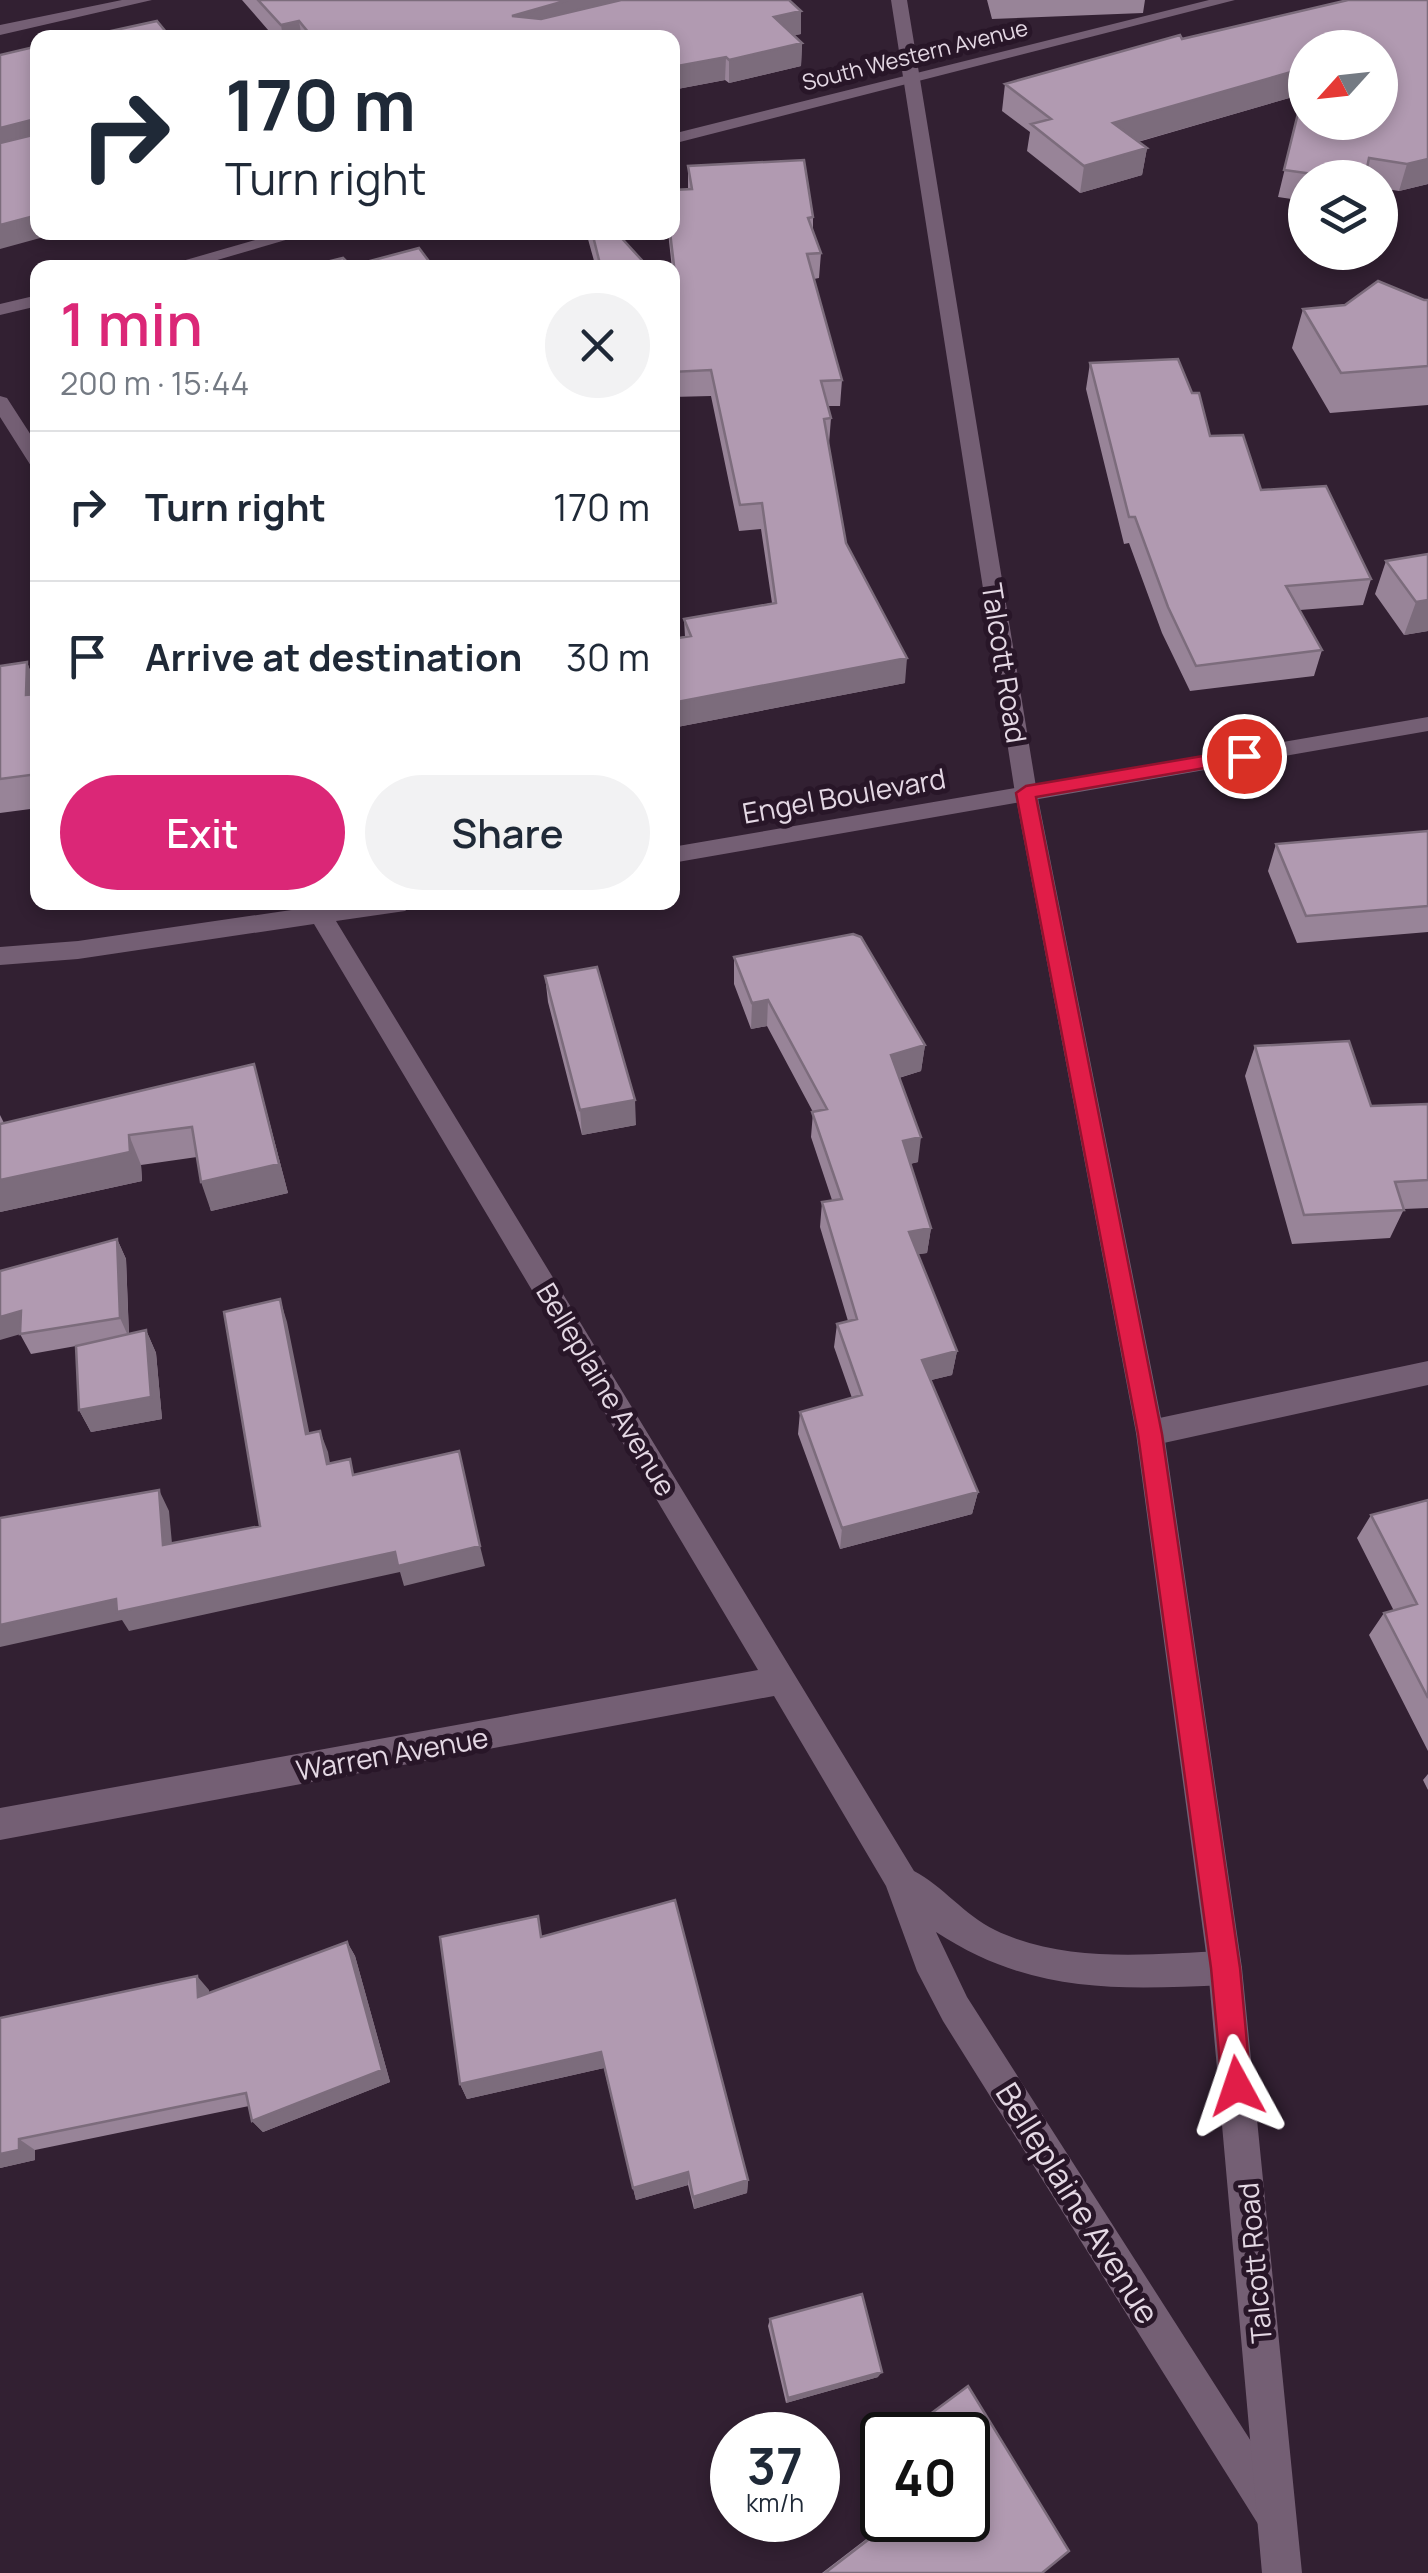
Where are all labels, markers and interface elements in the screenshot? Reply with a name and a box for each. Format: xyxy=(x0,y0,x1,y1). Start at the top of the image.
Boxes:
street label: South Western Avenue xyxy=(799,12,1031,98)
north arrow xyxy=(1288,30,1398,140)
map controls xyxy=(1288,30,1398,270)
text: 170 m xyxy=(225,56,416,152)
icon: right xyxy=(60,70,190,200)
text: Turn right xyxy=(225,147,426,209)
button: layers xyxy=(1288,160,1398,270)
text: 1 min xyxy=(60,282,203,364)
button: close xyxy=(545,293,650,398)
text: 200 m · 15:44 xyxy=(60,361,249,405)
icon: right xyxy=(60,479,115,534)
text: Turn right xyxy=(145,480,326,532)
text: 170 m xyxy=(553,480,650,532)
street label: Talcott Road xyxy=(974,580,1036,746)
icon: arrive xyxy=(60,629,115,684)
text: Arrive at destination xyxy=(145,630,522,682)
text: 30 m xyxy=(566,630,650,682)
pin xyxy=(1202,714,1287,799)
icon: arrive xyxy=(1217,729,1272,784)
street label: Engel Boulevard xyxy=(739,758,949,832)
button: Exit xyxy=(60,775,345,890)
button: Share xyxy=(365,775,650,890)
street label: Belleplaine Avenue xyxy=(528,1275,686,1503)
street label: Warren Avenue xyxy=(293,1717,491,1789)
position arrow xyxy=(1185,2034,1289,2138)
street label: Belleplaine Avenue xyxy=(986,2074,1170,2332)
street label: Talcott Road xyxy=(1228,2181,1280,2345)
speed limit sign: 40 xyxy=(860,2412,990,2542)
text: 37 xyxy=(747,2431,803,2499)
text: km/h xyxy=(746,2485,804,2520)

